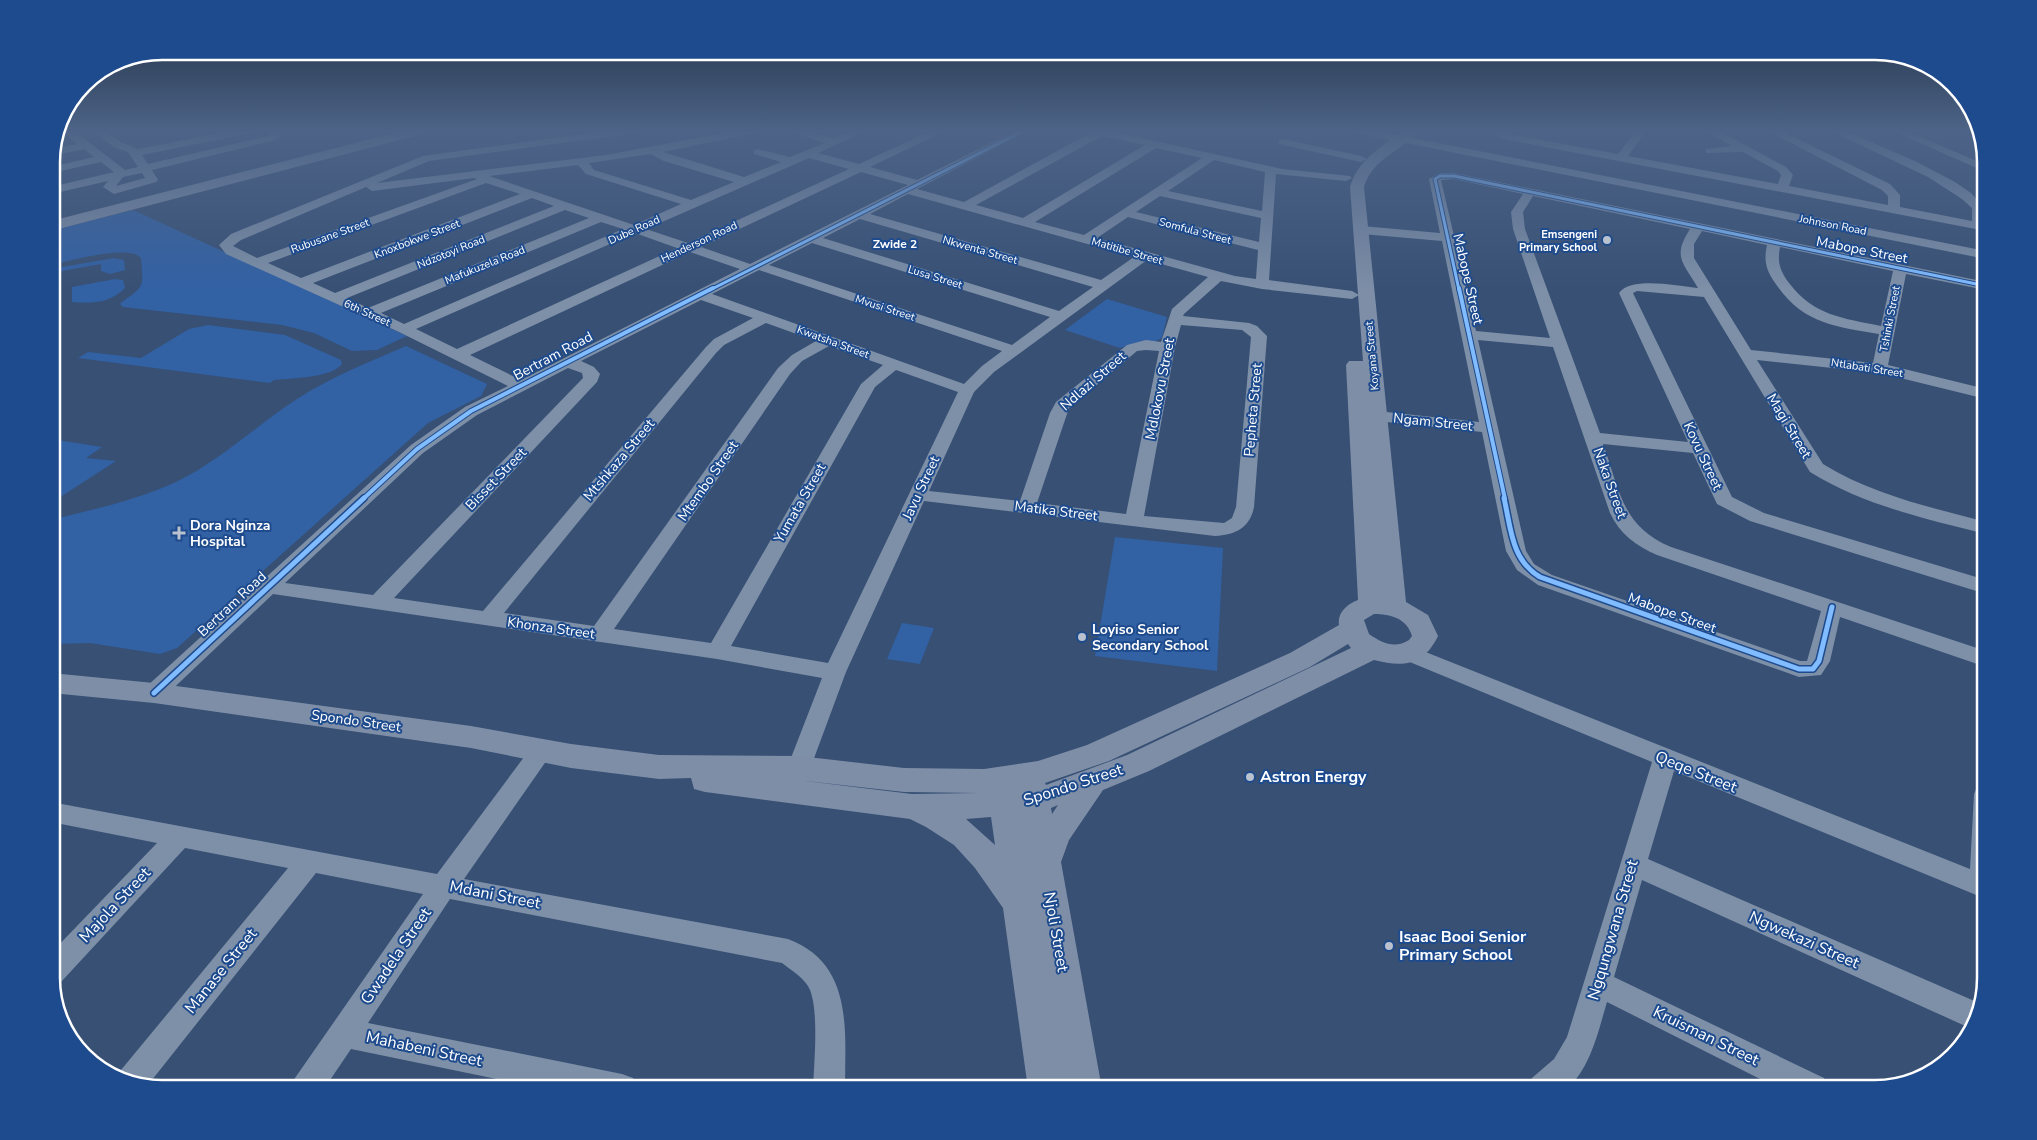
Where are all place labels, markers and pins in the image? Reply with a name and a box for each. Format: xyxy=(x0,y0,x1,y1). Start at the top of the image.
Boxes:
place label: Emsengeni Primary School xyxy=(1519,227,1597,255)
marker: Emsengeni Primary School xyxy=(1601,234,1613,246)
place label: Dora Nginza Hospital xyxy=(190,516,271,551)
marker: Dora Nginza Hospital xyxy=(172,526,186,540)
place label: Loyiso Senior Secondary School xyxy=(1092,620,1209,655)
marker: Loyiso Senior Secondary School xyxy=(1076,631,1088,643)
place label: Astron Energy xyxy=(1260,766,1367,788)
marker: Astron Energy xyxy=(1244,771,1256,783)
place label: Isaac Booi Senior Primary School xyxy=(1399,926,1527,966)
marker: Isaac Booi Senior Primary School xyxy=(1383,940,1395,952)

